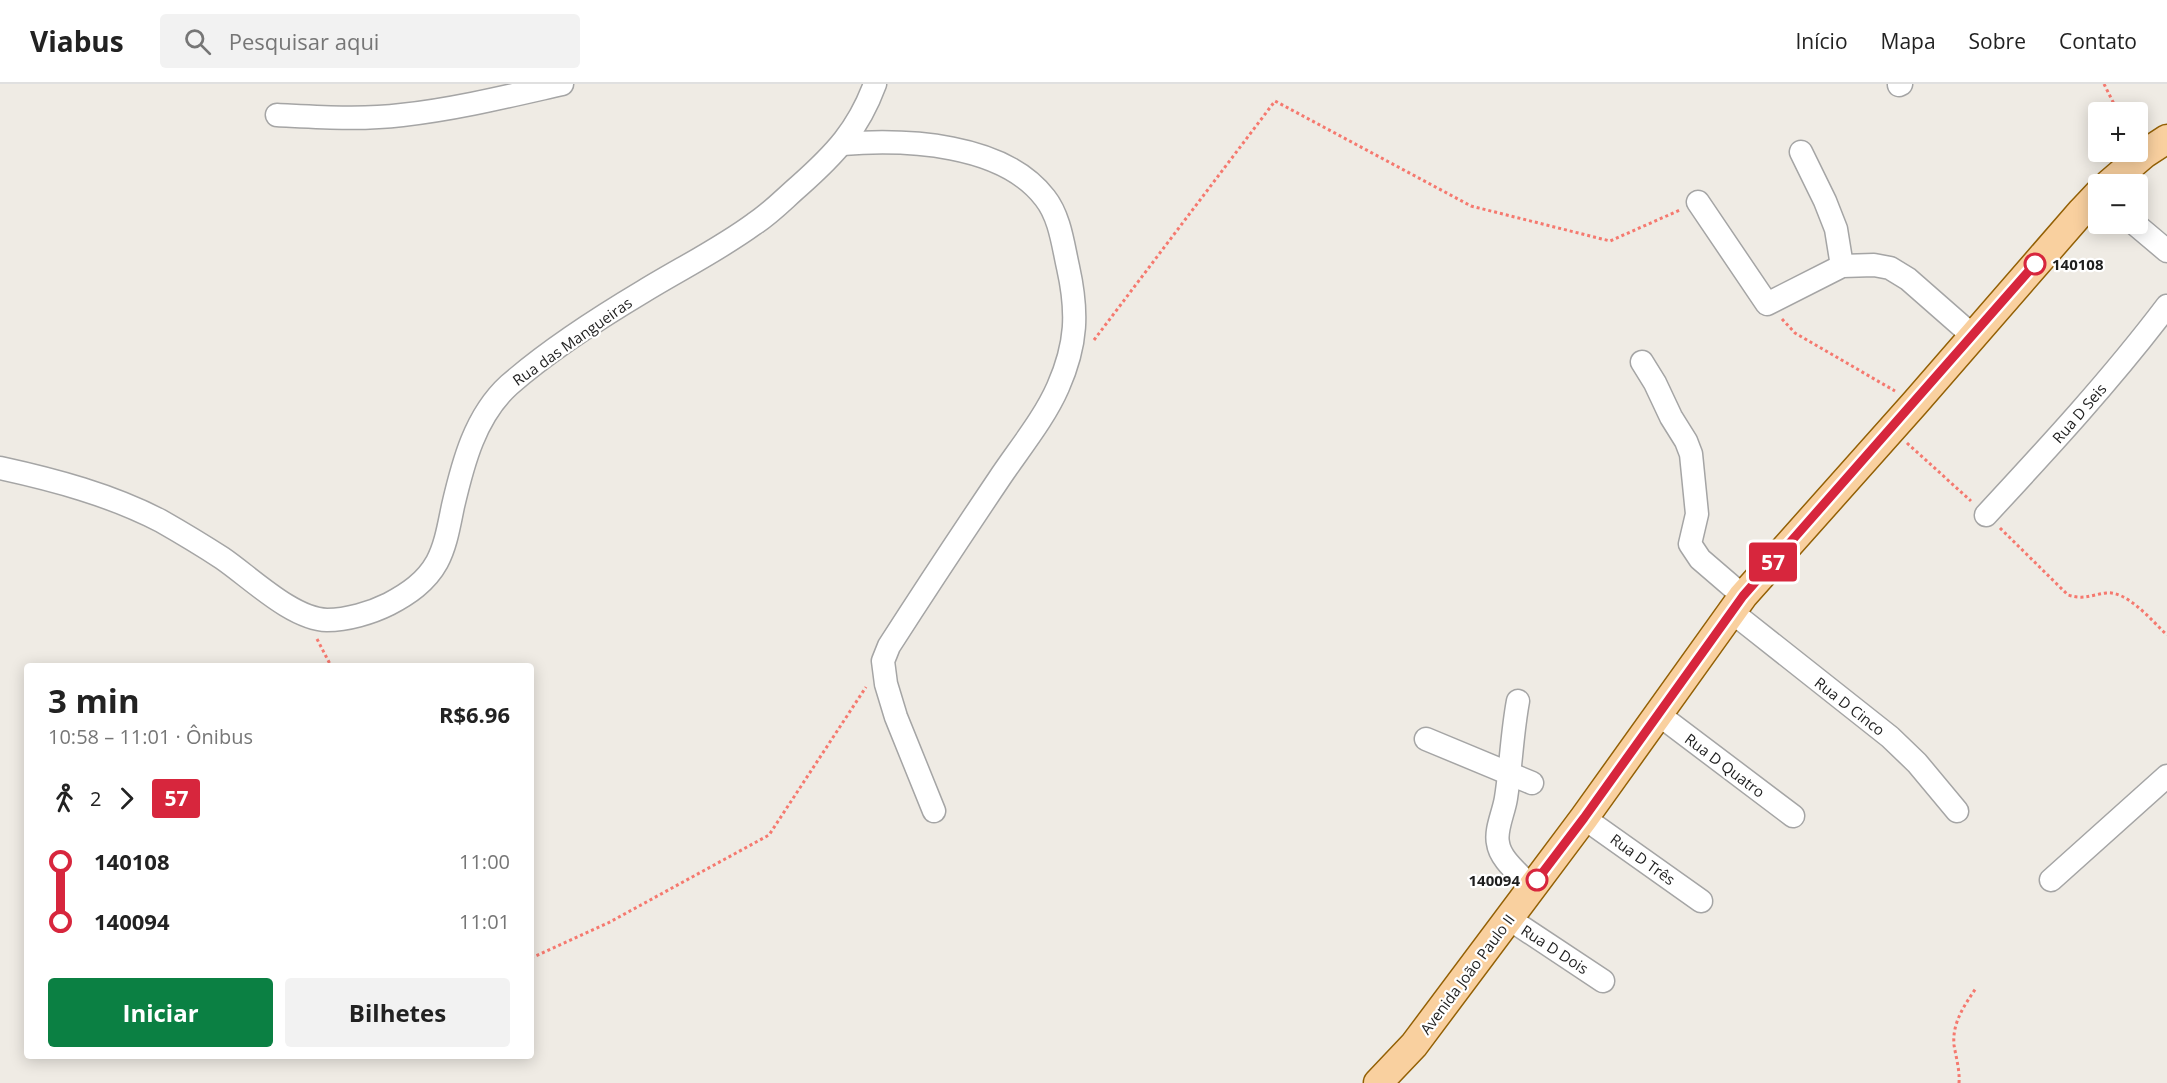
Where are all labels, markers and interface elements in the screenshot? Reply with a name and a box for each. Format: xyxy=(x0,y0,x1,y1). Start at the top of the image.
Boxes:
search box xyxy=(160,14,580,68)
text: Viabus xyxy=(30,22,124,60)
icon: search xyxy=(181,25,214,58)
text: Pesquisar aqui xyxy=(229,26,379,56)
text: Início xyxy=(1795,27,1848,55)
text: Mapa xyxy=(1881,27,1936,55)
text: Sobre xyxy=(1969,27,2026,55)
text: Contato xyxy=(2059,27,2137,55)
map controls xyxy=(2088,102,2148,234)
button: + xyxy=(2088,102,2148,162)
button: − xyxy=(2088,174,2148,234)
marker: 140108 xyxy=(2024,253,2046,275)
place label: 140108 xyxy=(2052,254,2104,274)
street label: Rua das Mangueiras xyxy=(508,292,636,390)
street label: Rua D Seis xyxy=(2047,379,2111,447)
line badge: 57 xyxy=(1746,542,1800,582)
text: 57 xyxy=(1761,548,1785,576)
street label: Rua D Cinco xyxy=(1811,672,1889,740)
text: 3 min xyxy=(48,678,140,723)
text: R$6.96 xyxy=(439,699,510,729)
text: 10:58 – 11:01 · Ônibus xyxy=(48,723,253,750)
street label: Rua D Quatro xyxy=(1681,728,1769,802)
icon: walk xyxy=(48,782,81,815)
icon: forward xyxy=(110,782,143,815)
text: 57 xyxy=(164,784,188,812)
text: 2 xyxy=(90,785,101,812)
street label: Rua D Três xyxy=(1607,829,1679,889)
text: 140108 xyxy=(94,846,169,876)
text: 11:00 xyxy=(459,848,510,875)
marker: 140094 xyxy=(1526,869,1548,891)
place label: 140094 xyxy=(1469,870,1520,890)
text: 140094 xyxy=(94,906,169,936)
text: 11:01 xyxy=(459,908,510,935)
street label: Avenida João Paulo II xyxy=(1415,910,1519,1038)
street label: Rua D Dois xyxy=(1518,920,1592,978)
button: Iniciar xyxy=(48,978,273,1047)
button: Bilhetes xyxy=(285,978,510,1047)

